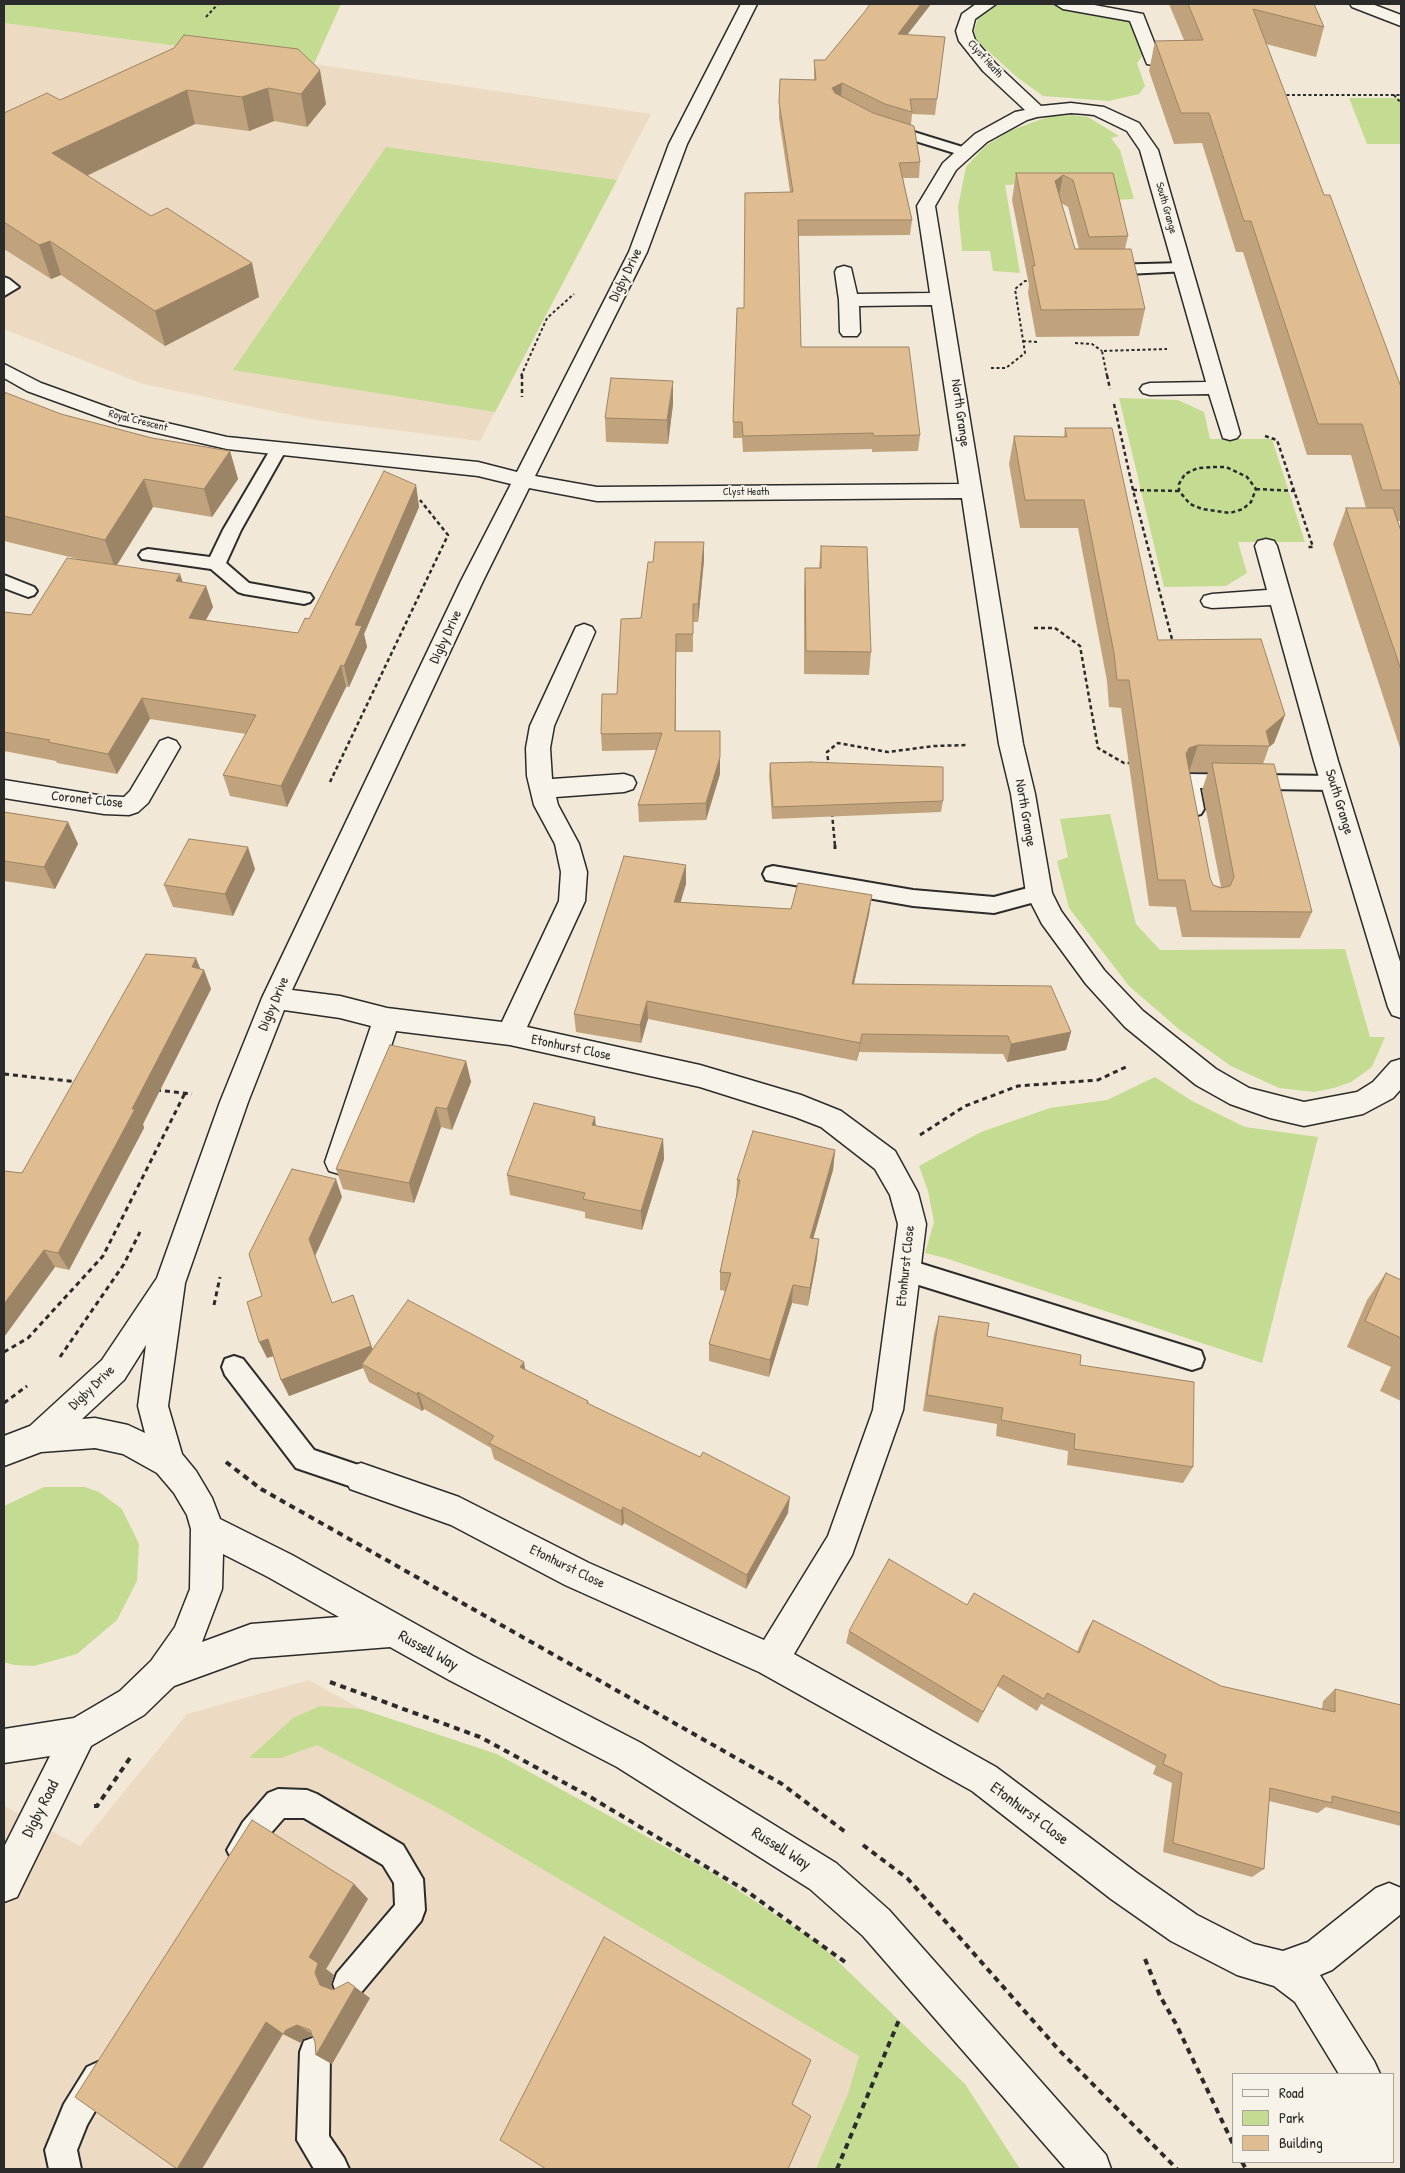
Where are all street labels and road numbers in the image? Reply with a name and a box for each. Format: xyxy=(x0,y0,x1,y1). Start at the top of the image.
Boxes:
street label: Clyst Heath xyxy=(965,37,1005,81)
street label: South Grange xyxy=(1152,181,1180,235)
street label: Digby Drive xyxy=(606,246,646,304)
street label: North Grange xyxy=(947,378,973,448)
street label: Royal Crescent xyxy=(107,407,169,435)
street label: Clyst Heath xyxy=(723,485,769,499)
street label: Digby Drive xyxy=(426,607,466,667)
street label: South Grange xyxy=(1321,767,1357,837)
street label: North Grange xyxy=(1011,778,1039,848)
street label: Coronet Close xyxy=(50,788,124,812)
street label: Digby Drive xyxy=(255,974,293,1034)
street label: Etonhurst Close xyxy=(530,1031,612,1065)
street label: Etonhurst Close xyxy=(893,1225,919,1307)
street label: Digby Drive xyxy=(66,1362,118,1414)
street label: Etonhurst Close xyxy=(527,1542,607,1592)
street label: Russell Way xyxy=(395,1627,461,1675)
street label: Digby Road xyxy=(18,1777,64,1841)
street label: Etonhurst Close xyxy=(986,1778,1072,1850)
street label: Russell Way xyxy=(748,1823,814,1875)

